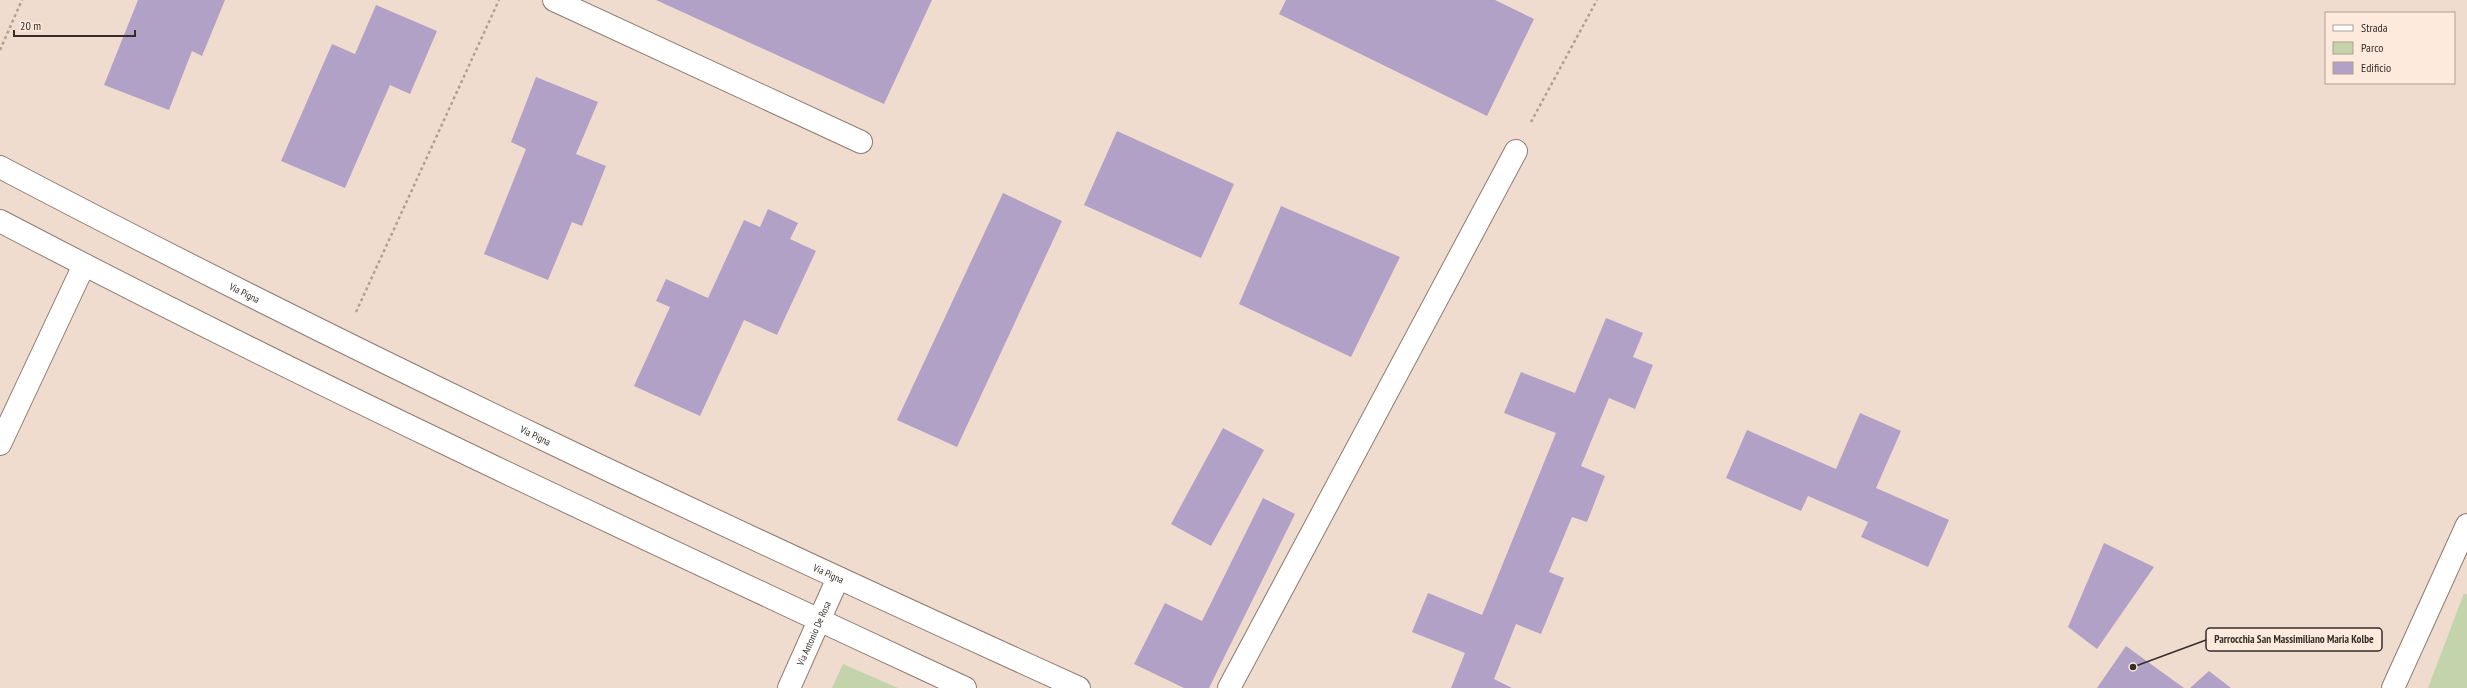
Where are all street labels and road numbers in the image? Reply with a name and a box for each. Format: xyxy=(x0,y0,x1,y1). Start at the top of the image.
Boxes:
street label: Via Pigna xyxy=(226,279,262,306)
street label: Via Pigna xyxy=(517,422,553,448)
street label: Via Pigna xyxy=(810,560,846,586)
street label: Via Antonio De Rosa xyxy=(793,599,833,668)

